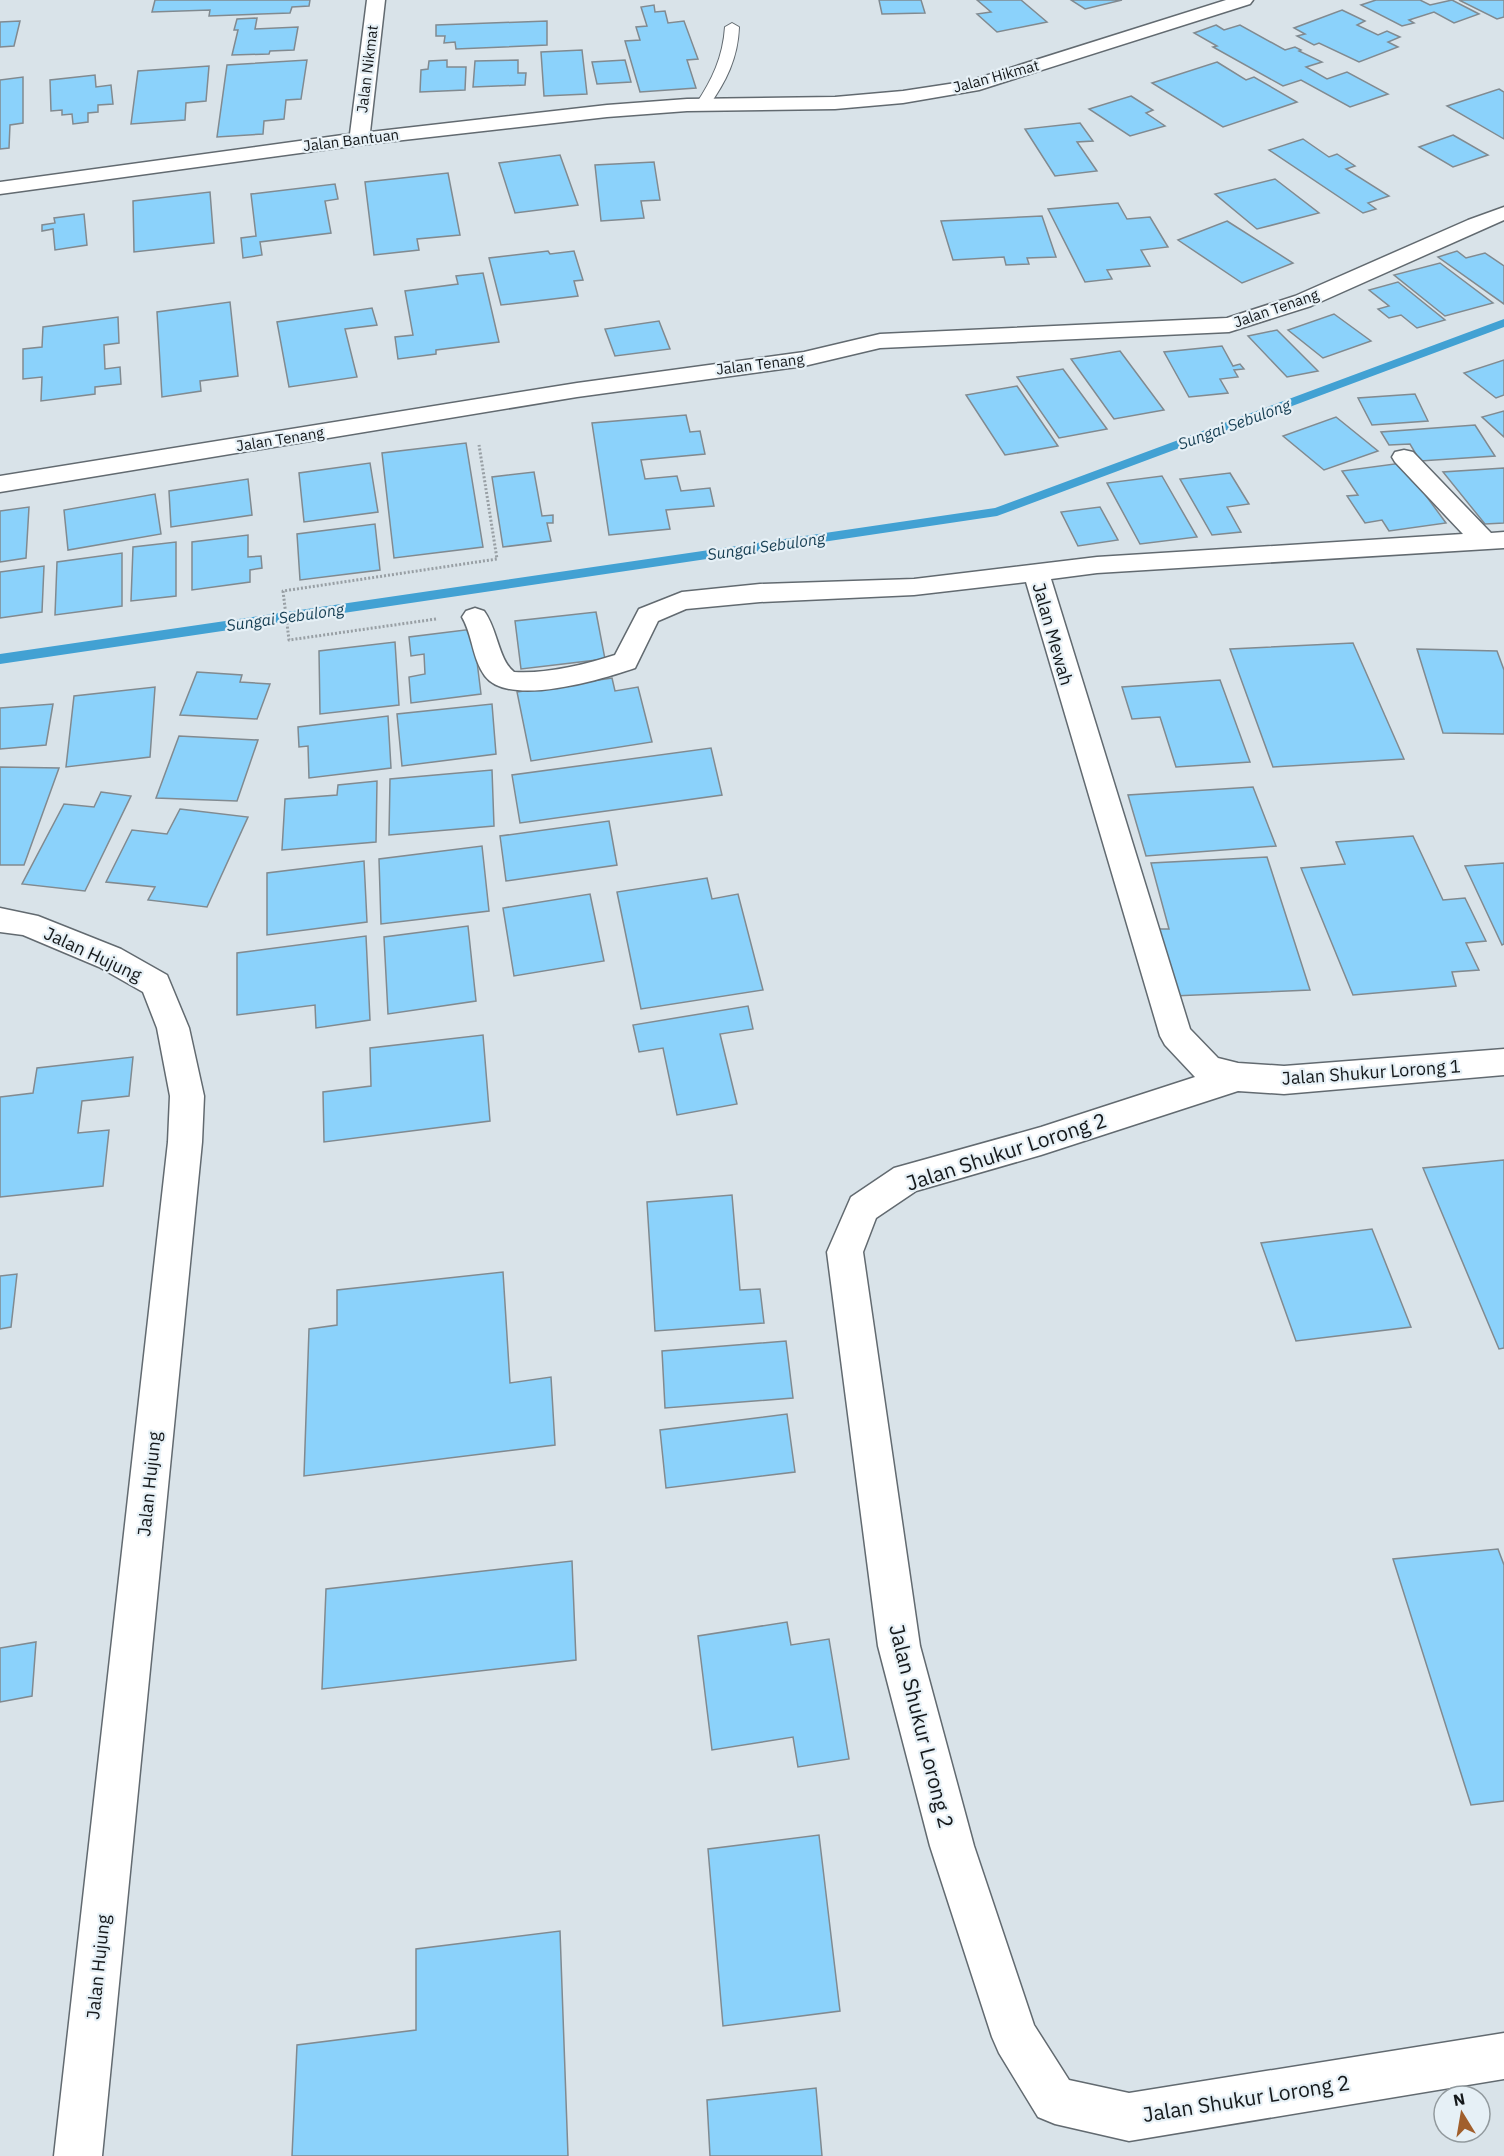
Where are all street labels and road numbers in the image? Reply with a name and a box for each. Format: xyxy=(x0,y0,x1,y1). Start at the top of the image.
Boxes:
street label: Jalan Nikmat xyxy=(352,24,382,114)
street label: Jalan Hikmat xyxy=(951,55,1041,97)
street label: Jalan Bantuan xyxy=(302,125,400,155)
street label: Jalan Tenang xyxy=(1231,285,1321,331)
street label: Jalan Tenang xyxy=(715,349,805,379)
street label: Jalan Tenang xyxy=(235,423,325,455)
street label: Jalan Mewah xyxy=(1027,580,1079,688)
street label: Jalan Hujung xyxy=(40,921,146,987)
street label: Jalan Shukur Lorong 1 xyxy=(1281,1054,1461,1090)
street label: Jalan Shukur Lorong 2 xyxy=(902,1105,1110,1197)
street label: Jalan Hujung xyxy=(132,1430,166,1538)
street label: Jalan Shukur Lorong 2 xyxy=(883,1621,961,1831)
street label: Jalan Hujung xyxy=(81,1913,115,2021)
street label: Jalan Shukur Lorong 2 xyxy=(1140,2068,1352,2128)

